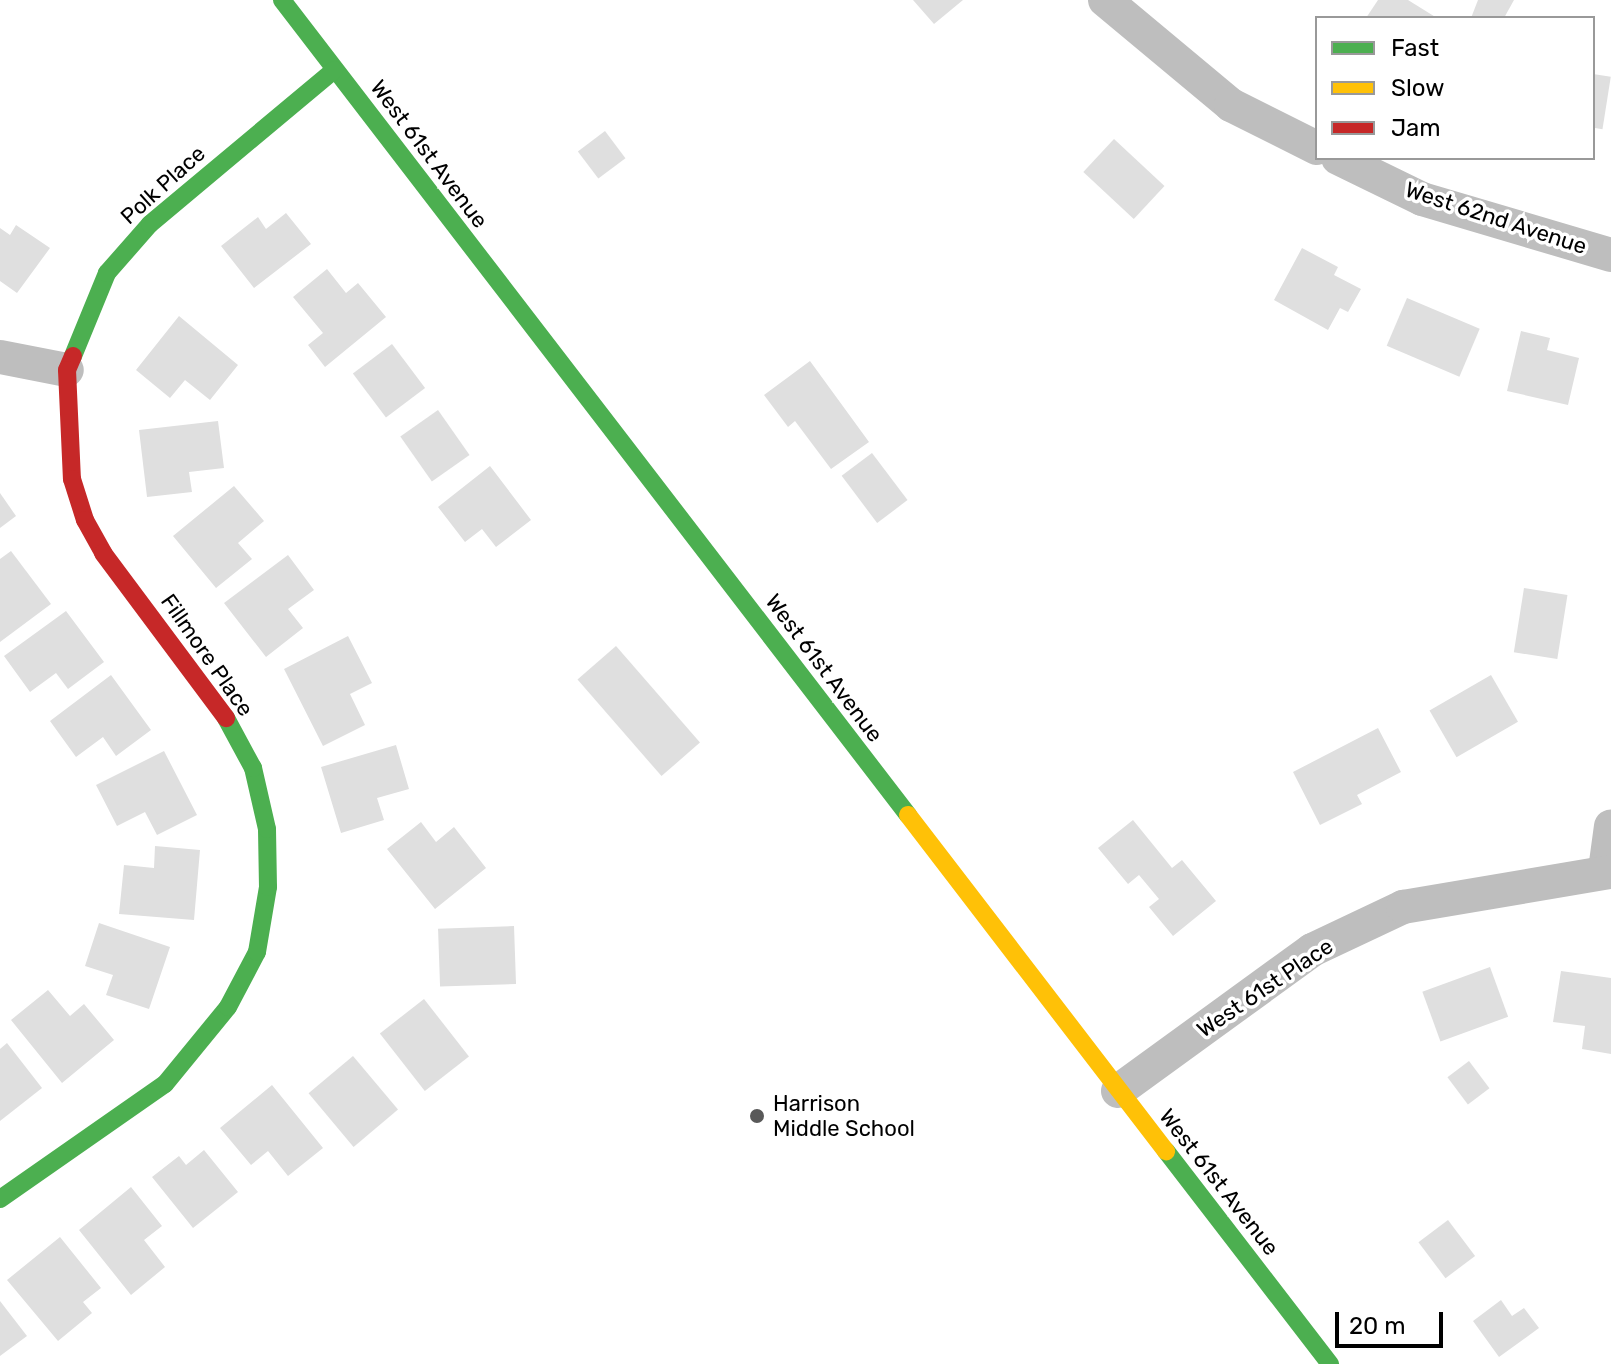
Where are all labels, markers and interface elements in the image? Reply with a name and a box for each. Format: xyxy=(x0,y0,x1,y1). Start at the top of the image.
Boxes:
legend xyxy=(1315,16,1595,160)
text: Fast xyxy=(1391,34,1439,62)
text: Slow xyxy=(1391,74,1444,102)
street label: West 61st Avenue xyxy=(365,75,493,233)
text: Jam xyxy=(1391,114,1441,142)
street label: Polk Place xyxy=(115,140,211,230)
street label: West 62nd Avenue xyxy=(1402,176,1590,260)
street label: Fillmore Place xyxy=(155,589,259,721)
street label: West 61st Avenue xyxy=(760,589,888,747)
street label: West 61st Place xyxy=(1192,933,1338,1043)
place label: Harrison Middle School xyxy=(773,1090,915,1142)
street label: West 61st Avenue xyxy=(1153,1103,1285,1261)
marker: Harrison Middle School xyxy=(748,1107,766,1125)
scale bar xyxy=(1339,1296,1447,1346)
text: 20 m xyxy=(1349,1312,1406,1340)

